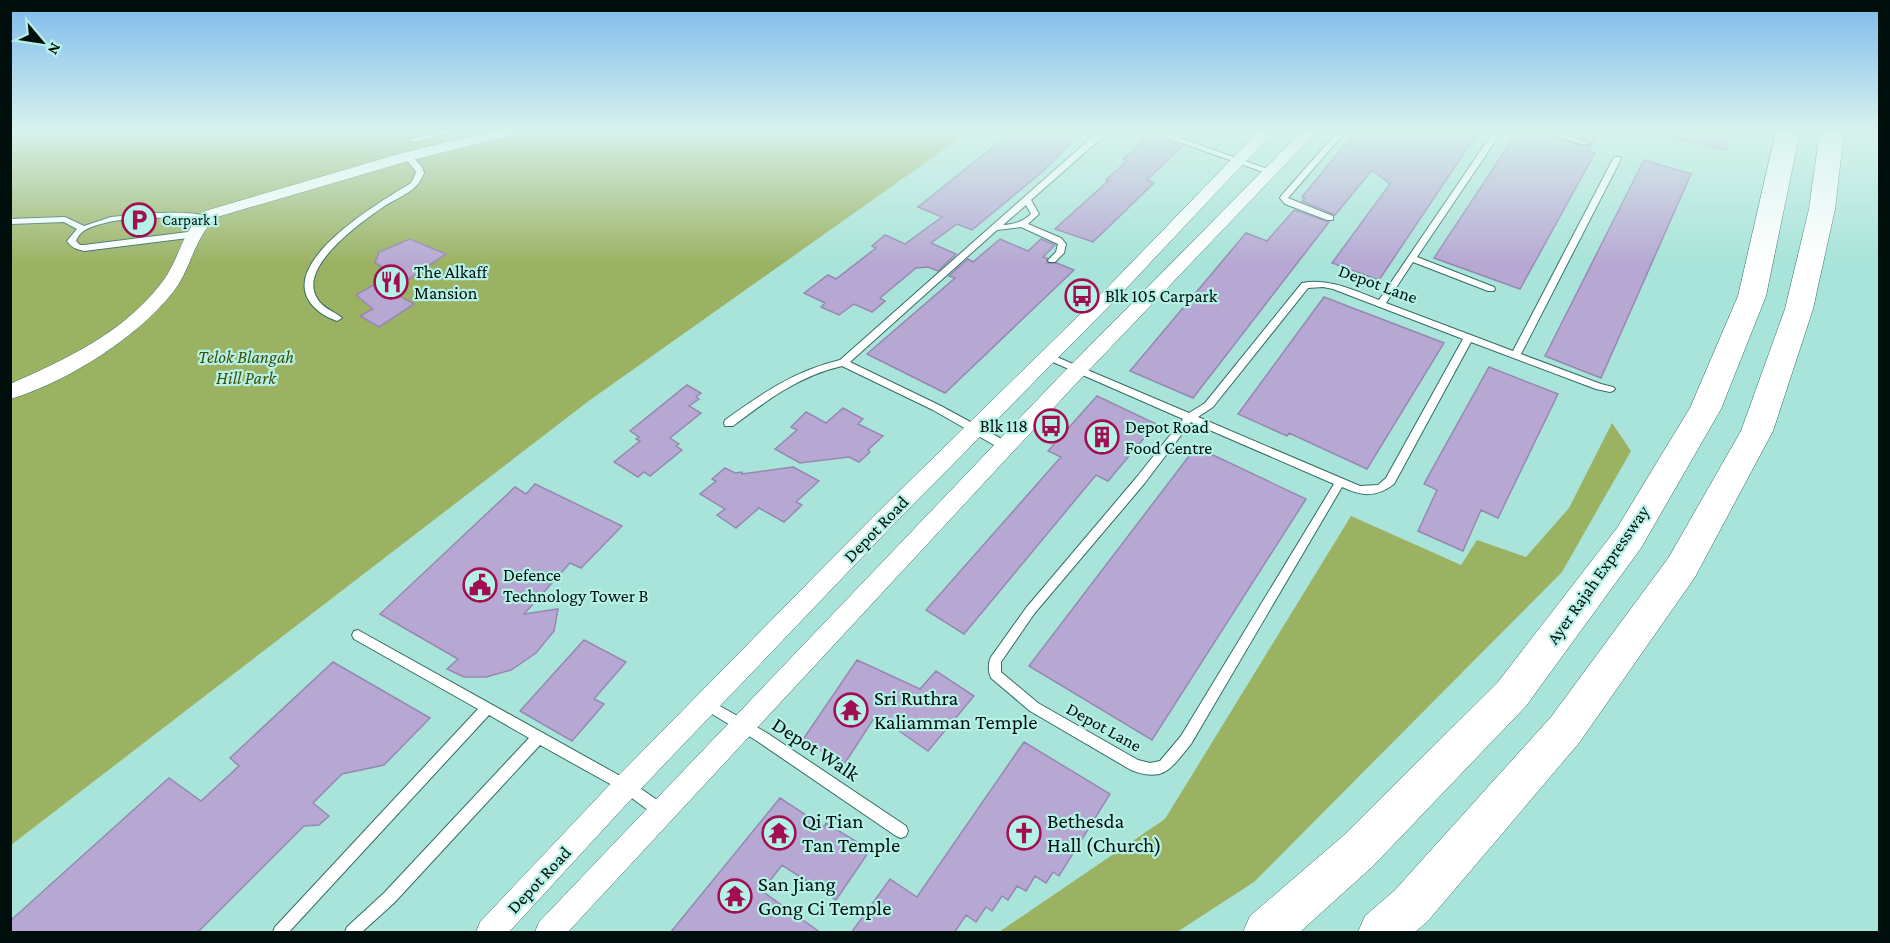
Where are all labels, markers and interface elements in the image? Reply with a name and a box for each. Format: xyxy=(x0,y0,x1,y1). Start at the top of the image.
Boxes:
north arrow xyxy=(12,12,72,72)
text: N xyxy=(45,40,65,58)
parking icon: Carpark 1 xyxy=(121,202,157,238)
place label: Carpark 1 xyxy=(162,212,218,229)
street label: Depot Lane xyxy=(1336,260,1420,308)
place label: The Alkaff Mansion xyxy=(414,262,489,303)
restaurant icon: The Alkaff Mansion xyxy=(373,264,409,300)
bus stop icon: Blk 105 Carpark xyxy=(1064,278,1100,314)
place label: Blk 105 Carpark xyxy=(1105,286,1218,306)
park label: Telok Blangah Hill Park xyxy=(198,347,294,388)
bus stop icon: Blk 118 xyxy=(1033,408,1069,444)
place label: Blk 118 xyxy=(980,416,1028,436)
place label: Depot Road Food Centre xyxy=(1125,417,1212,458)
building icon: Depot Road Food Centre xyxy=(1084,419,1120,455)
street label: Depot Road xyxy=(840,491,913,566)
street label: Ayer Rajah Expressway xyxy=(1543,501,1655,649)
place label: Defence Technology Tower B xyxy=(503,565,648,606)
public building icon: Defence Technology Tower B xyxy=(462,567,498,603)
place label: Sri Ruthra Kaliamman Temple xyxy=(874,686,1037,734)
temple icon: Sri Ruthra Kaliamman Temple xyxy=(833,692,869,728)
street label: Depot Lane xyxy=(1063,698,1145,756)
street label: Depot Walk xyxy=(768,712,864,786)
place label: Qi Tian Tan Temple xyxy=(802,809,900,857)
place label: Bethesda Hall (Church) xyxy=(1047,809,1162,857)
temple icon: Qi Tian Tan Temple xyxy=(761,815,797,851)
church icon: Bethesda Hall (Church) xyxy=(1006,815,1042,851)
street label: Depot Road xyxy=(503,842,575,918)
place label: San Jiang Gong Ci Temple xyxy=(758,872,891,920)
temple icon: San Jiang Gong Ci Temple xyxy=(717,878,753,914)

